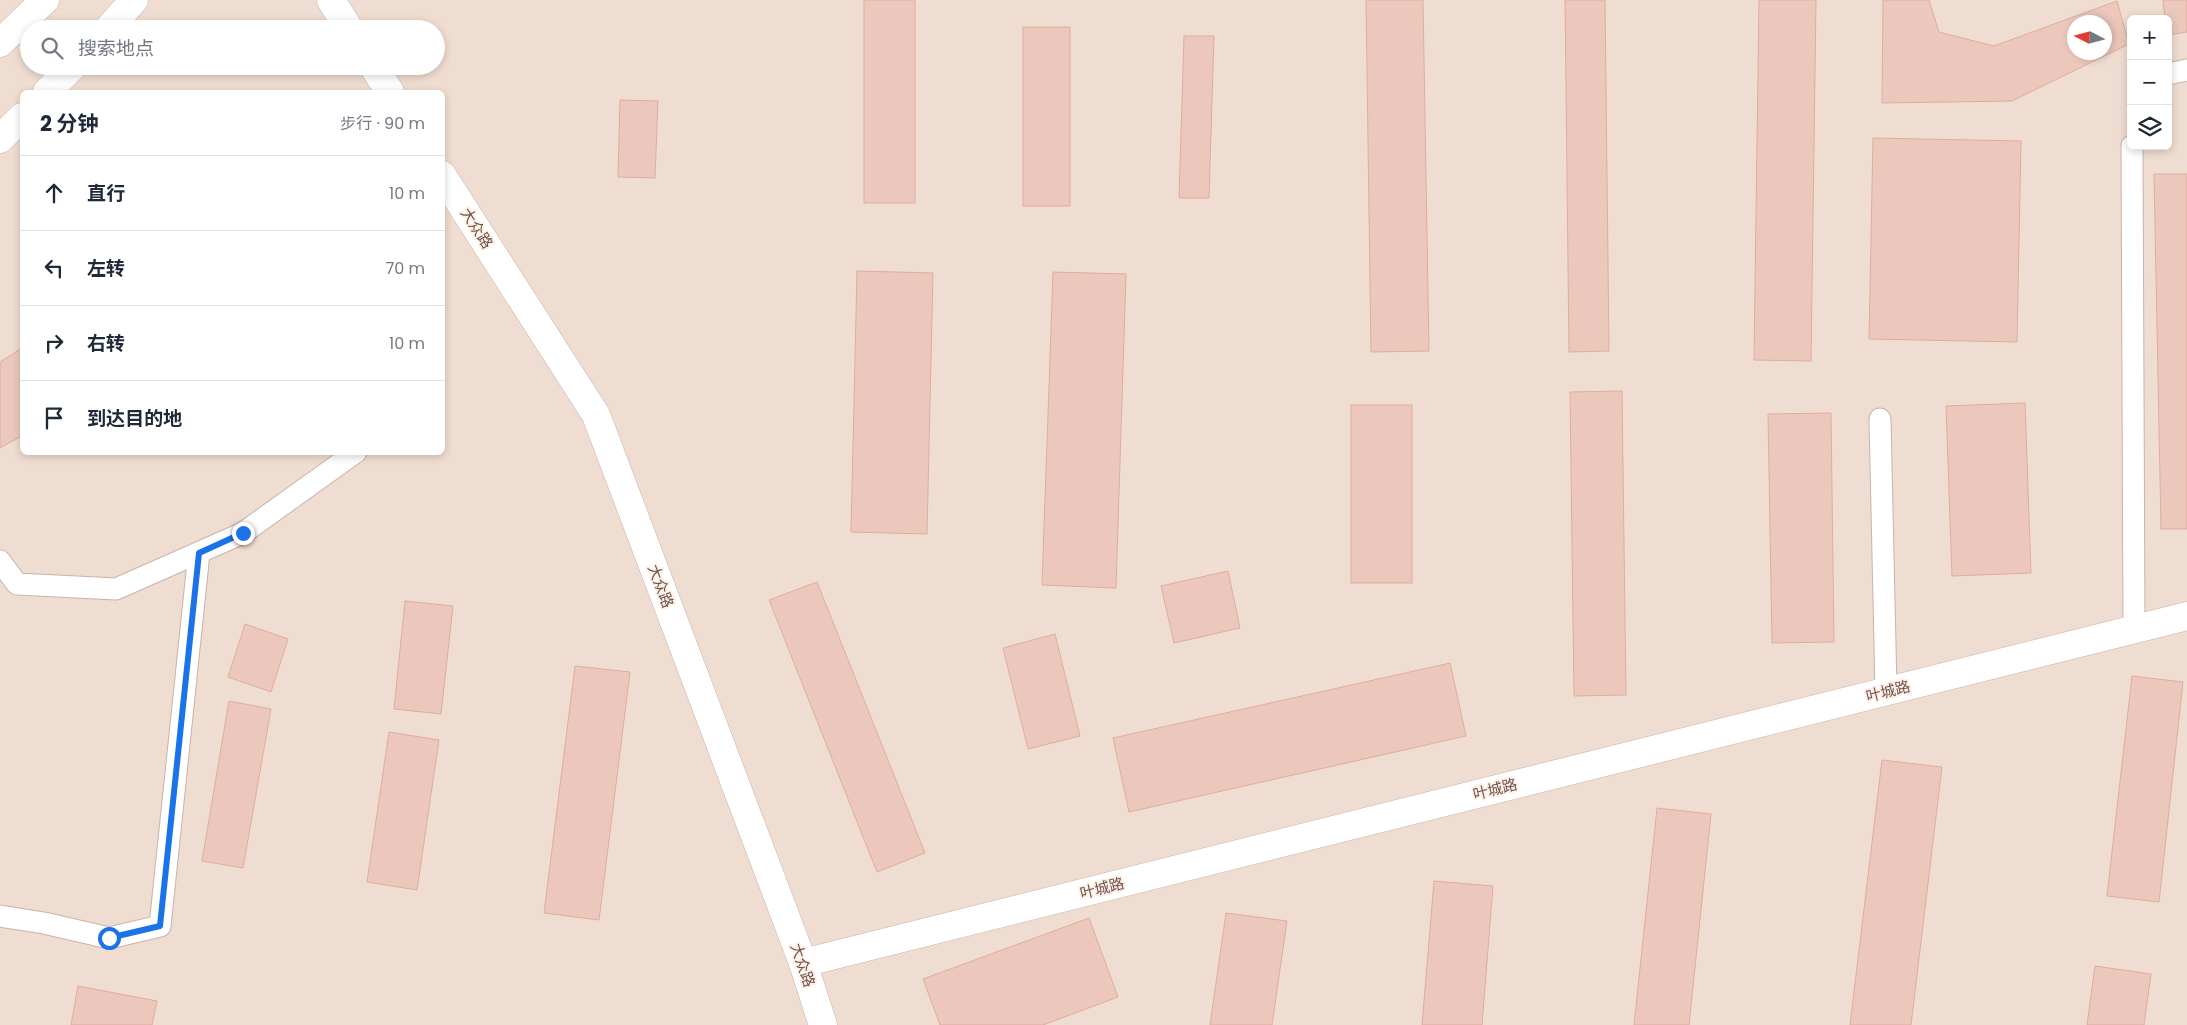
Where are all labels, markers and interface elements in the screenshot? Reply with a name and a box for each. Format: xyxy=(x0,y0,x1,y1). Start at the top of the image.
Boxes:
north arrow xyxy=(2067,15,2112,60)
map controls xyxy=(2127,15,2172,150)
button: + xyxy=(2127,15,2172,60)
search box xyxy=(20,20,445,75)
icon: search xyxy=(38,34,66,62)
text: 搜索地点 xyxy=(78,35,154,62)
button: − xyxy=(2127,60,2172,105)
button: layers xyxy=(2127,105,2172,150)
text: 2 分钟 xyxy=(40,109,98,138)
text: 步行 · 90 m xyxy=(340,112,425,135)
icon: ahead xyxy=(40,179,68,207)
text: 直行 xyxy=(87,180,125,207)
text: 10 m xyxy=(389,182,425,205)
street label: 大众路 xyxy=(456,203,498,253)
icon: left xyxy=(40,254,68,282)
text: 左转 xyxy=(87,255,125,282)
text: 70 m xyxy=(385,257,425,280)
icon: right xyxy=(40,329,68,357)
text: 右转 xyxy=(87,330,125,357)
text: 10 m xyxy=(389,332,425,355)
icon: arrive xyxy=(40,404,68,432)
text: 到达目的地 xyxy=(87,405,182,432)
route end xyxy=(232,522,255,545)
street label: 大众路 xyxy=(643,561,679,611)
street label: 叶城路 xyxy=(1864,675,1912,707)
street label: 叶城路 xyxy=(1471,773,1519,805)
street label: 叶城路 xyxy=(1078,872,1126,904)
route start xyxy=(98,927,121,950)
street label: 大众路 xyxy=(786,940,820,990)

